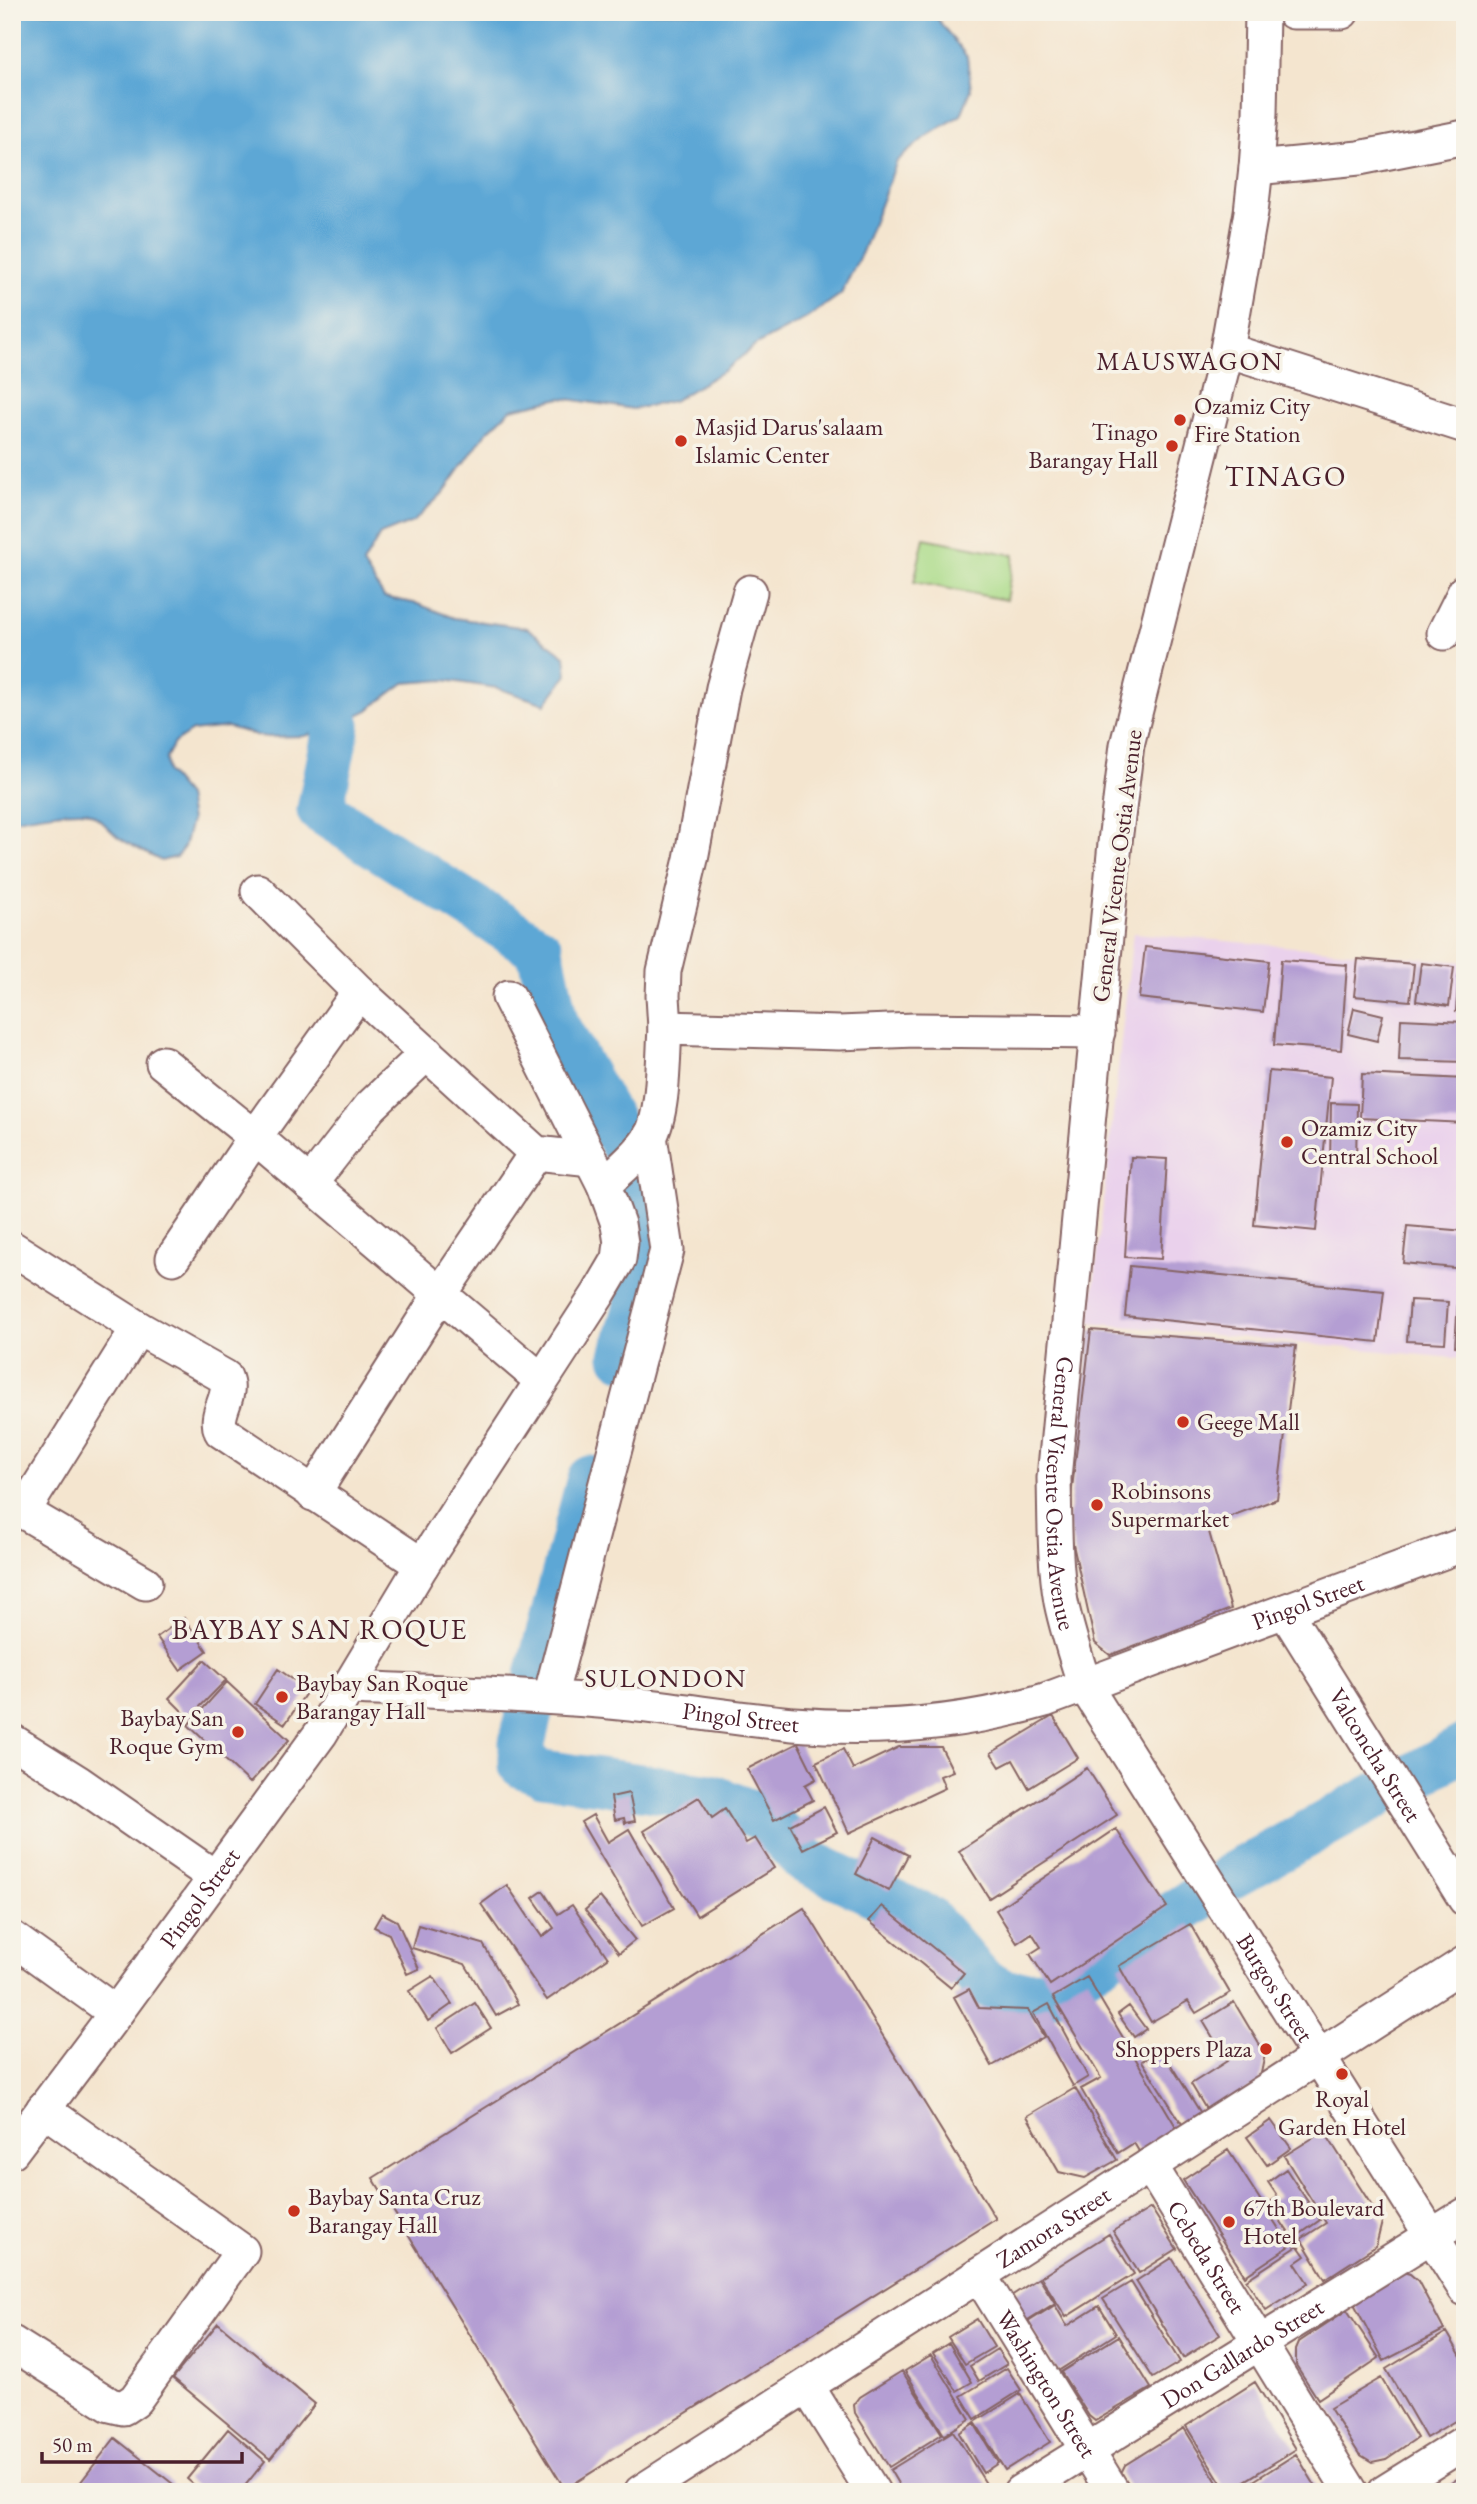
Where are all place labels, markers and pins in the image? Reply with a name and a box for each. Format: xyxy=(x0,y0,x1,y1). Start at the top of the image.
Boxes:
place label: Ozamiz City Fire Station xyxy=(1194,390,1311,449)
place label: Masjid Darus'salaam Islamic Center xyxy=(695,411,884,470)
marker: Ozamiz City Fire Station xyxy=(1172,412,1188,428)
place label: Tinago Barangay Hall xyxy=(1028,416,1158,475)
marker: Masjid Darus'salaam Islamic Center xyxy=(673,433,689,449)
marker: Tinago Barangay Hall xyxy=(1164,438,1180,454)
place label: Ozamiz City Central School xyxy=(1301,1112,1438,1171)
marker: Ozamiz City Central School xyxy=(1279,1134,1295,1150)
place label: Geege Mall xyxy=(1197,1406,1300,1437)
marker: Geege Mall xyxy=(1175,1414,1191,1430)
place label: Robinsons Supermarket xyxy=(1111,1475,1230,1534)
marker: Robinsons Supermarket xyxy=(1089,1497,1105,1513)
place label: Baybay San Roque Barangay Hall xyxy=(296,1667,468,1726)
marker: Baybay San Roque Barangay Hall xyxy=(274,1689,290,1705)
place label: Baybay San Roque Gym xyxy=(109,1702,224,1761)
marker: Baybay San Roque Gym xyxy=(230,1724,246,1740)
place label: Shoppers Plaza xyxy=(1115,2033,1252,2064)
marker: Shoppers Plaza xyxy=(1258,2041,1274,2057)
marker: Royal Garden Hotel xyxy=(1334,2066,1350,2082)
place label: Royal Garden Hotel xyxy=(1278,2083,1406,2142)
place label: Baybay Santa Cruz Barangay Hall xyxy=(308,2181,481,2240)
place label: 67th Boulevard Hotel xyxy=(1243,2192,1385,2251)
marker: Baybay Santa Cruz Barangay Hall xyxy=(286,2203,302,2219)
marker: 67th Boulevard Hotel xyxy=(1221,2214,1237,2230)

